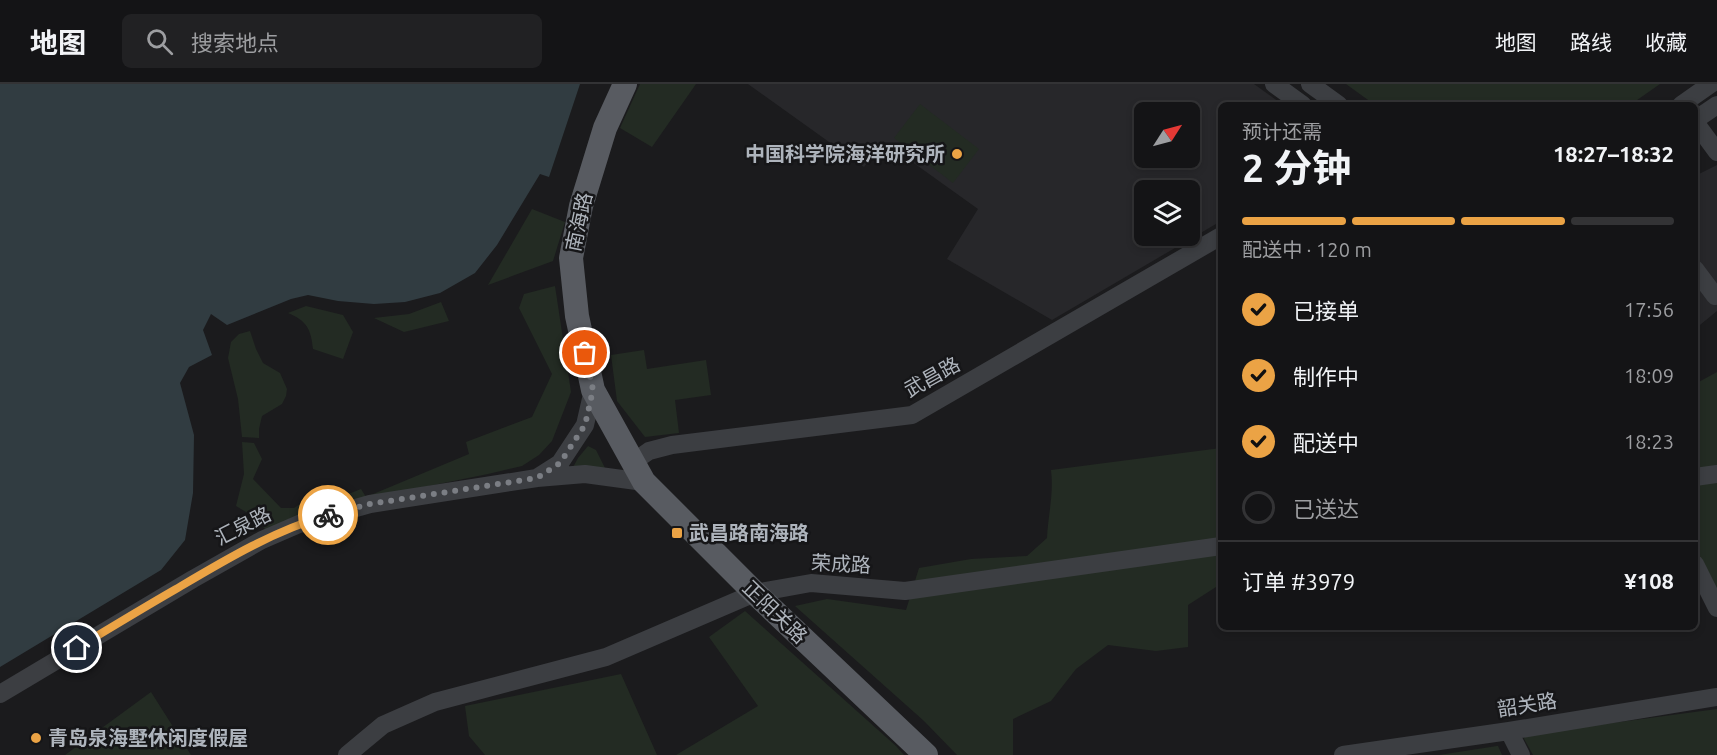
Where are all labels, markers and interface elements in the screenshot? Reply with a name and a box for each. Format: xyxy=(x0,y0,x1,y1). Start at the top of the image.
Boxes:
search box xyxy=(122,14,542,68)
icon: search xyxy=(143,25,176,58)
text: 地图 xyxy=(30,27,86,58)
text: 搜索地点 xyxy=(191,30,279,55)
text: 地图 xyxy=(1495,30,1537,54)
text: 路线 xyxy=(1570,30,1612,54)
text: 收藏 xyxy=(1645,30,1687,54)
north arrow xyxy=(1134,102,1200,168)
map controls xyxy=(1134,102,1200,246)
text: 预计还需 xyxy=(1242,120,1322,143)
text: 18:27–18:32 xyxy=(1553,141,1674,166)
place label: 中国科学院海洋研究所 xyxy=(745,142,945,165)
text: 2 分钟 xyxy=(1242,146,1351,189)
marker: 中国科学院海洋研究所 xyxy=(950,147,964,161)
button: layers xyxy=(1134,180,1200,246)
street label: 南海路 xyxy=(561,190,596,254)
text: 配送中 · 120 m xyxy=(1242,238,1372,261)
icon: check xyxy=(1242,293,1275,326)
text: 已接单 xyxy=(1293,298,1359,323)
text: 17:56 xyxy=(1624,298,1674,321)
pin xyxy=(559,327,610,378)
icon: bag xyxy=(568,336,601,369)
street label: 武昌路 xyxy=(900,352,964,401)
icon: check xyxy=(1242,359,1275,392)
text: 制作中 xyxy=(1293,364,1359,389)
text: 18:09 xyxy=(1624,364,1674,387)
icon: check xyxy=(1242,425,1275,458)
text: 配送中 xyxy=(1293,430,1359,455)
text: 18:23 xyxy=(1624,430,1674,453)
courier xyxy=(298,485,358,545)
text: 已送达 xyxy=(1293,496,1359,521)
icon: bike xyxy=(312,499,345,532)
street label: 汇泉路 xyxy=(211,502,275,549)
place label: 武昌路南海路 xyxy=(689,521,809,544)
marker: 武昌路南海路 xyxy=(670,526,684,540)
street label: 荣成路 xyxy=(810,550,872,577)
text: ¥108 xyxy=(1624,568,1674,593)
text: 订单 #3979 xyxy=(1242,569,1355,594)
street label: 正阳关路 xyxy=(739,576,812,648)
pin xyxy=(51,622,102,673)
icon: home xyxy=(60,631,93,664)
street label: 韶关路 xyxy=(1495,688,1558,721)
place label: 青岛泉海墅休闲度假屋 xyxy=(48,726,248,749)
marker: 青岛泉海墅休闲度假屋 xyxy=(29,731,43,745)

